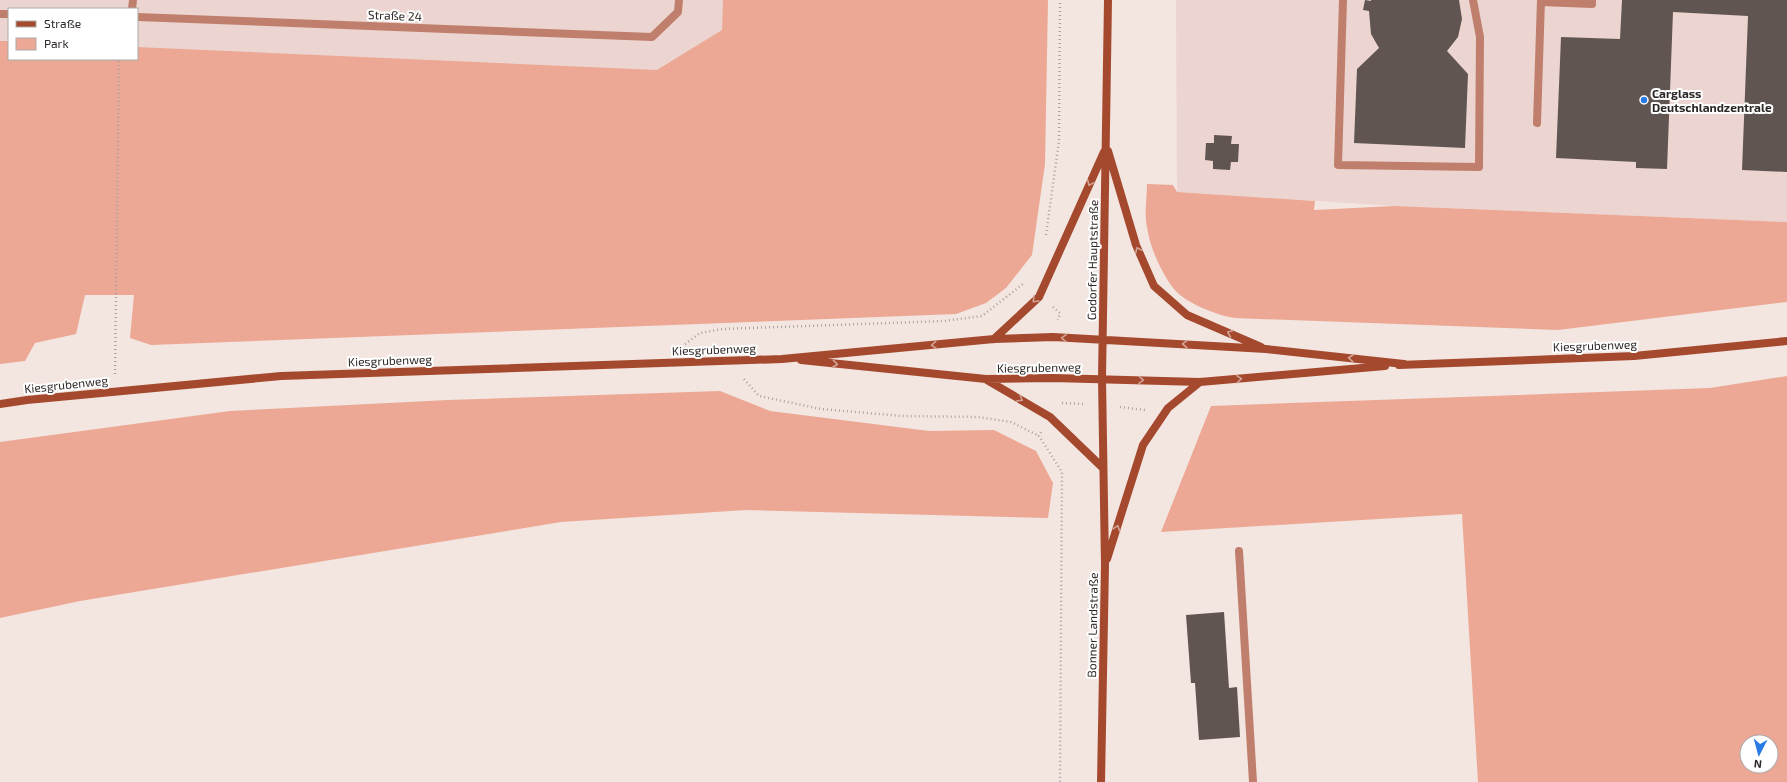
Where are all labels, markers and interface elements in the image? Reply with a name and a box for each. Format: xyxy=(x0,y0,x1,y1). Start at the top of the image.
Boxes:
street label: Straße 24 xyxy=(368,7,422,23)
legend xyxy=(8,8,138,60)
text: Straße xyxy=(44,16,81,30)
text: Park xyxy=(44,36,69,50)
place label: Carglass Deutschlandzentrale xyxy=(1652,86,1772,114)
marker: Carglass Deutschlandzentrale xyxy=(1639,95,1649,105)
one-way arrow xyxy=(1087,178,1095,186)
street label: Godorfer Hauptstraße xyxy=(1084,200,1100,320)
one-way arrow xyxy=(1135,247,1143,254)
one-way arrow xyxy=(1032,295,1040,303)
one-way arrow xyxy=(1227,330,1234,338)
one-way arrow xyxy=(1061,333,1067,342)
street label: Kiesgrubenweg xyxy=(1553,337,1638,353)
one-way arrow xyxy=(931,340,937,349)
one-way arrow xyxy=(1182,340,1188,349)
street label: Kiesgrubenweg xyxy=(672,341,757,357)
street label: Kiesgrubenweg xyxy=(348,352,433,368)
one-way arrow xyxy=(1348,354,1354,363)
one-way arrow xyxy=(832,359,838,368)
street label: Kiesgrubenweg xyxy=(997,359,1082,375)
street label: Kiesgrubenweg xyxy=(23,373,109,395)
one-way arrow xyxy=(1236,374,1242,383)
one-way arrow xyxy=(1138,376,1144,384)
one-way arrow xyxy=(1016,395,1023,402)
one-way arrow xyxy=(1112,525,1121,532)
street label: Bonner Landstraße xyxy=(1084,572,1100,678)
north arrow xyxy=(1739,734,1779,774)
text: N xyxy=(1753,758,1763,771)

